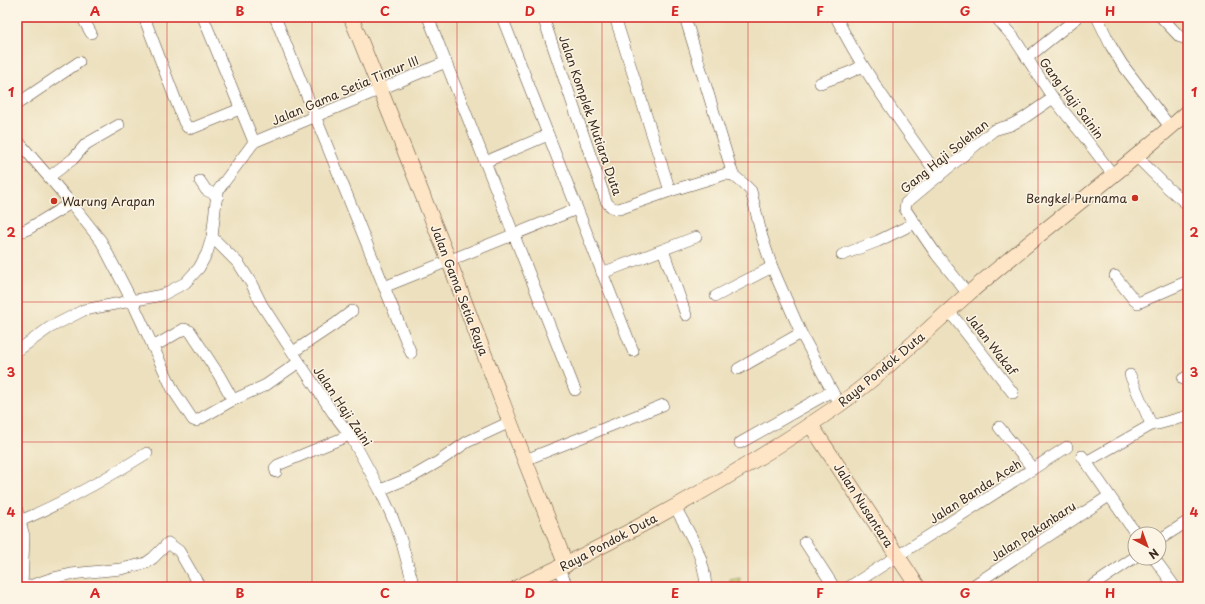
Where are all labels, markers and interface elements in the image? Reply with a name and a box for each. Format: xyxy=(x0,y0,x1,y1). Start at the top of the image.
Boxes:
text: A xyxy=(90,1,100,20)
text: B xyxy=(236,1,245,20)
text: C xyxy=(380,1,390,20)
text: D xyxy=(525,1,535,20)
text: E xyxy=(671,1,679,20)
text: F xyxy=(816,1,824,20)
text: G xyxy=(960,1,970,20)
text: H xyxy=(1105,1,1115,20)
street label: Jalan Komplek Mutiara Duta xyxy=(555,32,627,198)
street label: Jalan Gama Setia Timur III xyxy=(269,51,421,129)
street label: Gang Haji Sainin xyxy=(1035,54,1109,142)
text: 1 xyxy=(8,82,14,101)
text: 1 xyxy=(1191,82,1197,101)
street label: Gang Haji Solehan xyxy=(896,115,992,197)
place label: Bengkel Purnama xyxy=(1026,189,1127,207)
place label: Warung Arapan xyxy=(62,192,155,210)
marker: Bengkel Purnama xyxy=(1130,193,1140,203)
marker: Warung Arapan xyxy=(49,196,59,206)
text: 2 xyxy=(6,222,16,241)
street label: Jalan Gama Setia Raya xyxy=(427,222,493,358)
text: 2 xyxy=(1189,222,1199,241)
street label: Jalan Wakaf xyxy=(962,309,1023,380)
street label: Raya Pondok Duta xyxy=(834,327,929,411)
text: 3 xyxy=(7,362,16,381)
street label: Jalan Haji Zaini xyxy=(309,362,377,450)
text: 3 xyxy=(1190,362,1199,381)
street label: Jalan Banda Aceh xyxy=(925,454,1025,528)
street label: Jalan Nusantara xyxy=(830,459,898,551)
street label: Jalan Pakanbaru xyxy=(987,497,1079,565)
text: 4 xyxy=(7,502,16,521)
text: 4 xyxy=(1190,502,1199,521)
street label: Raya Pondok Duta xyxy=(556,508,660,575)
north arrow xyxy=(1127,526,1167,566)
text: N xyxy=(1145,545,1163,563)
text: A xyxy=(90,583,100,602)
text: B xyxy=(236,583,245,602)
text: C xyxy=(380,583,390,602)
text: D xyxy=(525,583,535,602)
text: E xyxy=(671,583,679,602)
text: F xyxy=(816,583,824,602)
text: G xyxy=(960,583,970,602)
text: H xyxy=(1105,583,1115,602)

